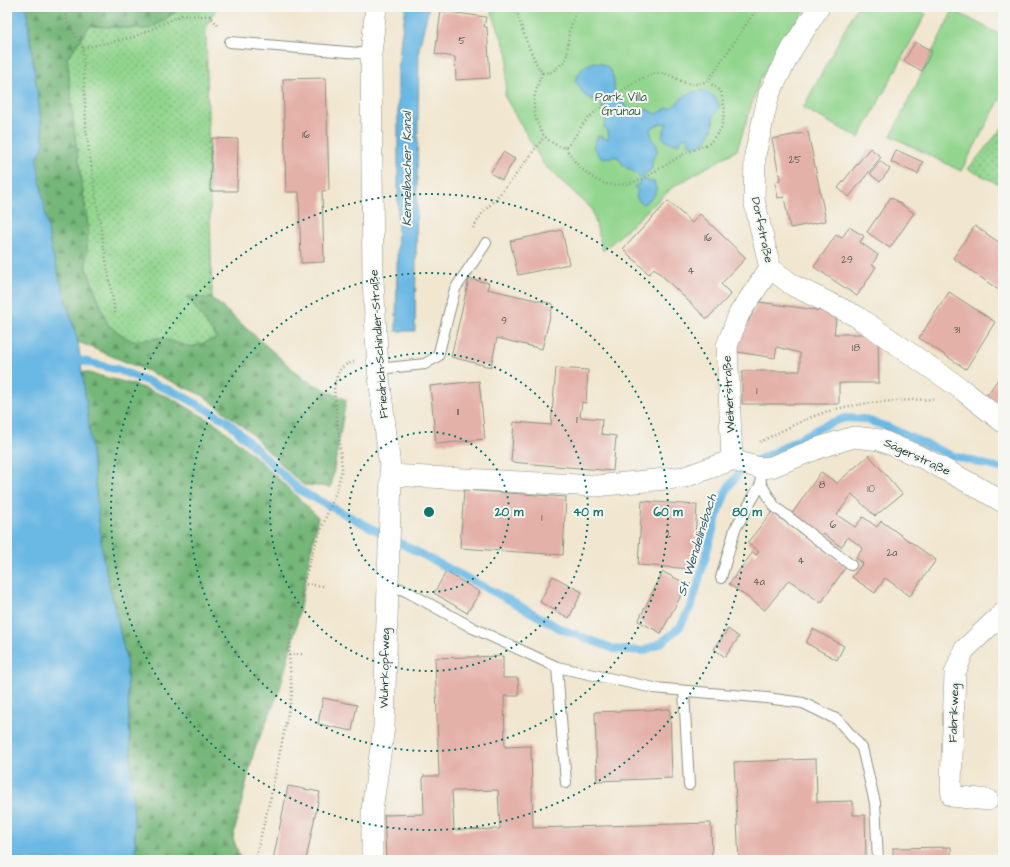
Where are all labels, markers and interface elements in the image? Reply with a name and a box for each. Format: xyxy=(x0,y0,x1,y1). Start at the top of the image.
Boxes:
house number: 5 xyxy=(458,34,466,48)
park label: Park Villa Grünau xyxy=(595,89,647,120)
water label: Kennelbacher Kanal xyxy=(398,110,416,226)
house number: 16 xyxy=(302,128,310,142)
house number: 25 xyxy=(789,153,801,167)
street label: Dorfstraße xyxy=(747,196,777,265)
house number: 16 xyxy=(704,231,712,245)
house number: 29 xyxy=(841,253,853,267)
house number: 4 xyxy=(688,264,695,278)
street label: Friedrich-Schindler-Straße xyxy=(365,268,393,419)
house number: 9 xyxy=(501,314,507,328)
house number: 31 xyxy=(954,323,961,337)
house number: 18 xyxy=(852,341,860,355)
street label: Weiherstraße xyxy=(718,354,740,433)
house number: 1 xyxy=(756,384,758,398)
house number: 11 xyxy=(457,405,460,419)
house number: 1 xyxy=(576,413,578,427)
street label: Sägerstraße xyxy=(880,434,954,481)
house number: 8 xyxy=(819,478,826,492)
house number: 10 xyxy=(867,482,875,496)
water label: St. Wendelinsbach xyxy=(673,491,721,598)
text: 20 m xyxy=(494,504,524,521)
text: 40 m xyxy=(573,504,604,521)
text: 60 m xyxy=(653,504,683,521)
text: 80 m xyxy=(732,504,762,521)
centre of rings xyxy=(422,505,436,519)
house number: 1 xyxy=(541,511,543,525)
house number: 6 xyxy=(830,518,837,532)
house number: 2 xyxy=(665,528,671,542)
house number: 2a xyxy=(887,546,897,560)
house number: 4 xyxy=(798,554,805,568)
house number: 4a xyxy=(753,575,765,589)
street label: Wuhrkopfweg xyxy=(376,628,395,708)
street label: Fabrikweg xyxy=(944,683,965,743)

